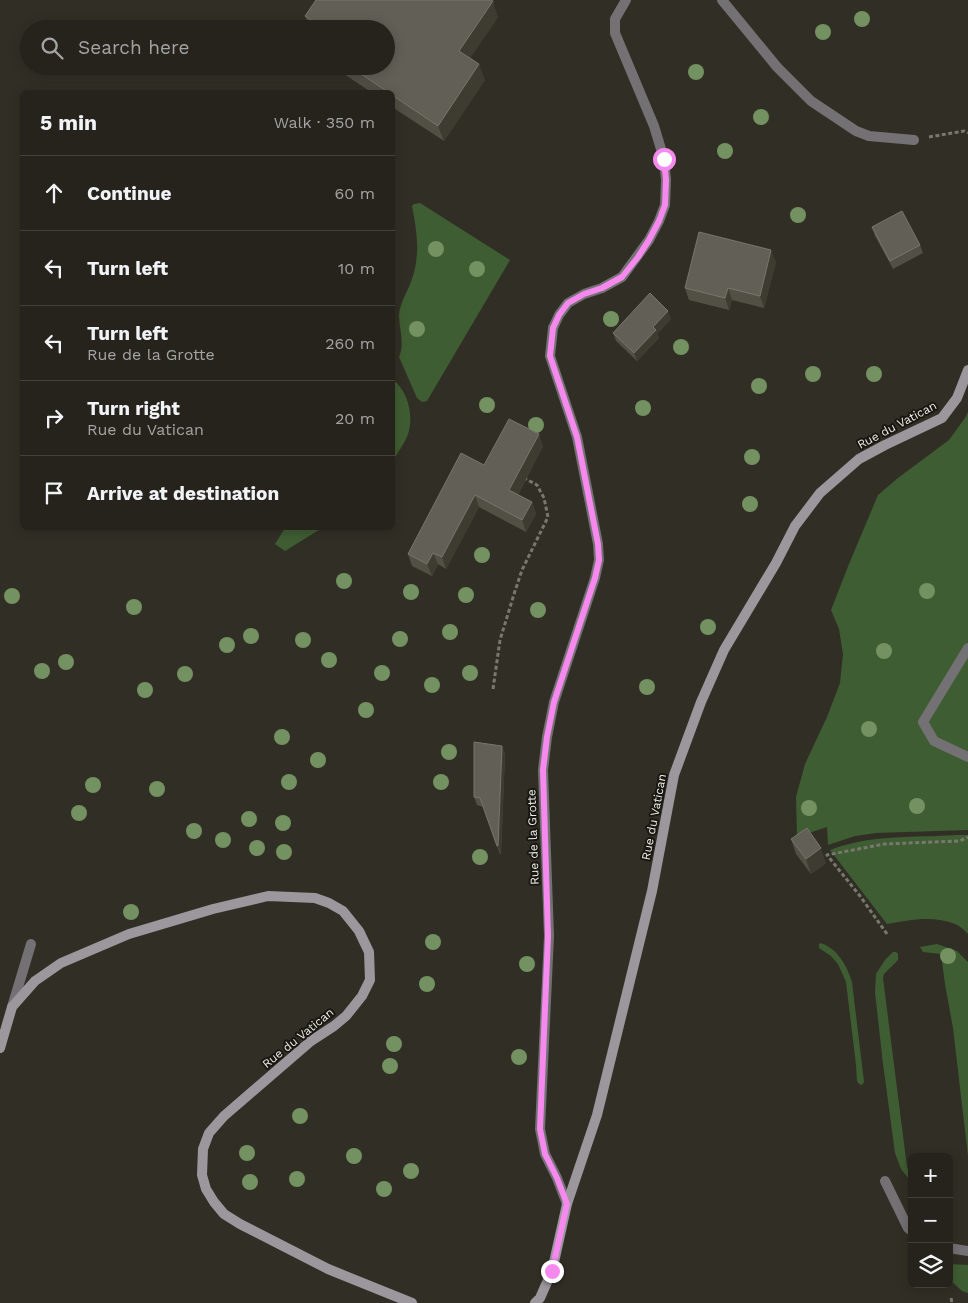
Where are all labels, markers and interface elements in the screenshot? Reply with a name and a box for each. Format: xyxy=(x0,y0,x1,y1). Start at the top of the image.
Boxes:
search box xyxy=(20,20,395,75)
icon: search xyxy=(38,34,66,62)
text: Search here xyxy=(78,36,189,59)
text: 5 min xyxy=(40,110,97,135)
text: Walk · 350 m xyxy=(274,113,375,132)
route start xyxy=(653,148,676,171)
icon: ahead xyxy=(40,179,68,207)
text: Continue xyxy=(87,182,171,205)
text: 60 m xyxy=(335,184,375,203)
icon: left xyxy=(40,254,68,282)
text: Turn left xyxy=(87,257,168,280)
text: 10 m xyxy=(338,259,375,278)
text: Turn left xyxy=(87,322,168,345)
icon: left xyxy=(40,329,68,357)
text: 260 m xyxy=(325,334,375,353)
text: Rue de la Grotte xyxy=(87,345,215,364)
text: Turn right xyxy=(87,397,180,420)
street label: Rue du Vatican xyxy=(855,398,939,452)
icon: right xyxy=(40,404,68,432)
text: 20 m xyxy=(335,409,375,428)
text: Rue du Vatican xyxy=(87,420,204,439)
icon: arrive xyxy=(40,479,68,507)
text: Arrive at destination xyxy=(87,482,279,505)
street label: Rue du Vatican xyxy=(639,773,669,861)
street label: Rue de la Grotte xyxy=(524,789,542,885)
street label: Rue du Vatican xyxy=(260,1005,336,1071)
map controls xyxy=(908,1153,953,1288)
button: + xyxy=(908,1153,953,1198)
button: − xyxy=(908,1198,953,1243)
button: layers xyxy=(908,1243,953,1288)
route end xyxy=(541,1260,564,1283)

